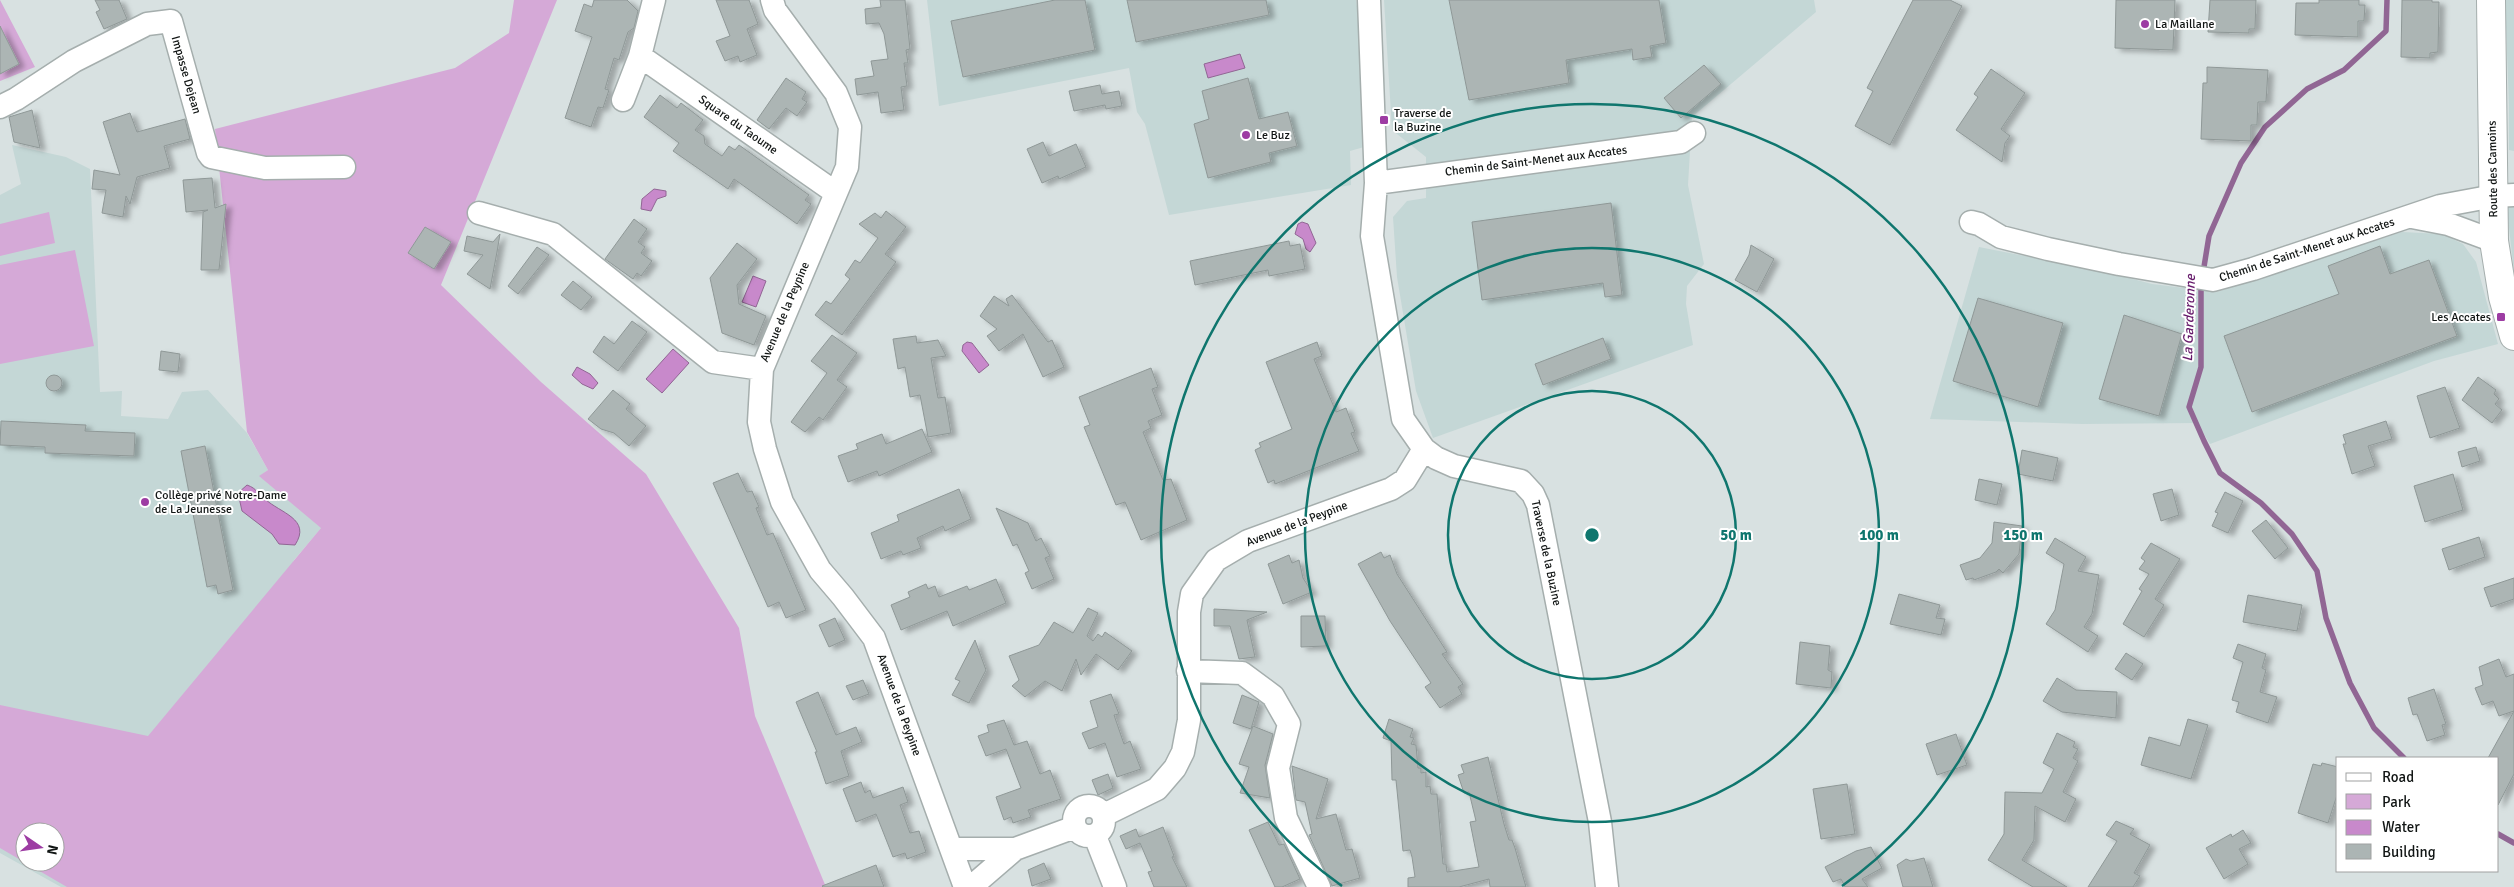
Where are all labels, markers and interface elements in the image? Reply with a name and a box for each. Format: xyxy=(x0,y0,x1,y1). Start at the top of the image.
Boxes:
place label: La Maillane xyxy=(2155,17,2215,32)
marker: La Maillane xyxy=(2139,18,2151,30)
street label: Impasse Dejean xyxy=(168,34,204,116)
street label: Square du Taoume xyxy=(695,92,781,158)
place label: Traverse de la Buzine xyxy=(1394,106,1452,135)
marker: Traverse de la Buzine xyxy=(1378,114,1390,126)
street label: Route des Camoins xyxy=(2485,120,2501,218)
place label: Le Buz xyxy=(1256,128,1290,143)
marker: Le Buz xyxy=(1240,129,1252,141)
street label: Chemin de Saint-Menet aux Accates xyxy=(1444,142,1628,180)
street label: Chemin de Saint-Menet aux Accates xyxy=(2217,215,2397,285)
street label: Avenue de la Peypine xyxy=(757,260,813,364)
water label: La Garderonne xyxy=(2179,273,2199,362)
place label: Les Accates xyxy=(2431,310,2491,325)
marker: Les Accates xyxy=(2495,311,2507,323)
place label: Collège privé Notre-Dame de La Jeunesse xyxy=(155,488,286,517)
marker: Collège privé Notre-Dame de La Jeunesse xyxy=(139,496,151,508)
street label: Avenue de la Peypine xyxy=(1244,498,1350,550)
street label: Traverse de la Buzine xyxy=(1527,499,1565,607)
centre of rings xyxy=(1583,526,1601,544)
text: 50 m xyxy=(1720,526,1752,544)
text: 100 m xyxy=(1859,526,1899,544)
text: 150 m xyxy=(2003,526,2043,544)
street label: Avenue de la Peypine xyxy=(874,652,924,758)
legend xyxy=(2336,757,2499,872)
text: Road xyxy=(2382,768,2414,786)
text: Park xyxy=(2382,793,2411,811)
text: Water xyxy=(2382,818,2420,836)
north arrow xyxy=(15,822,65,872)
text: N xyxy=(43,843,62,856)
text: Building xyxy=(2382,843,2436,861)

